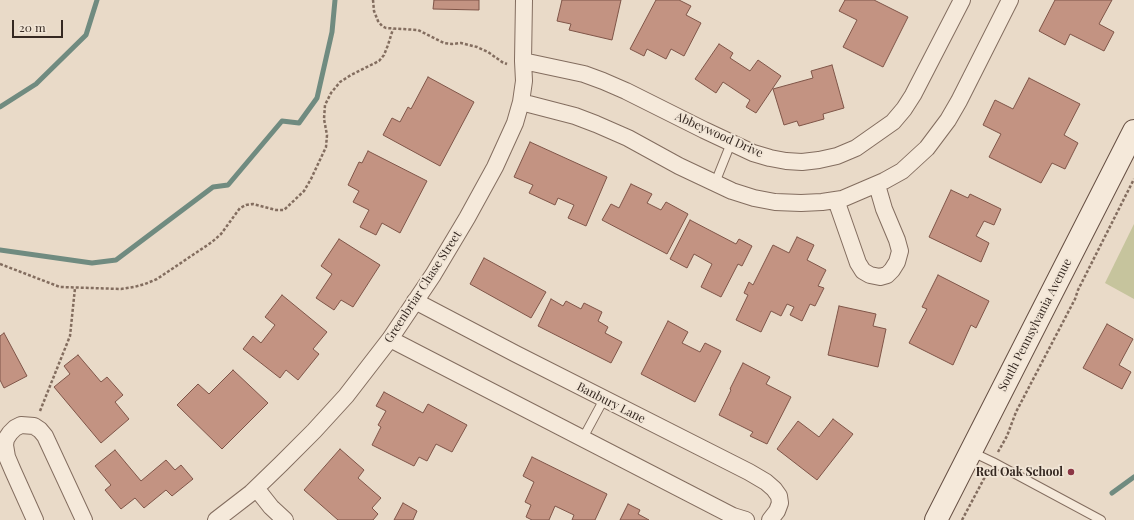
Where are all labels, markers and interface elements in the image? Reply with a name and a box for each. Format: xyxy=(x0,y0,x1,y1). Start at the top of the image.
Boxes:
scale bar xyxy=(14,12,65,38)
text: 20 m xyxy=(19,19,46,35)
street label: Abbeywood Drive xyxy=(673,109,765,161)
street label: Greenbriar Chase Street xyxy=(381,228,465,346)
street label: South Pennsylvania Avenue xyxy=(995,256,1075,394)
street label: Banbury Lane xyxy=(574,380,648,426)
place label: Red Oak School xyxy=(976,465,1063,479)
marker: Red Oak School xyxy=(1066,467,1076,477)

